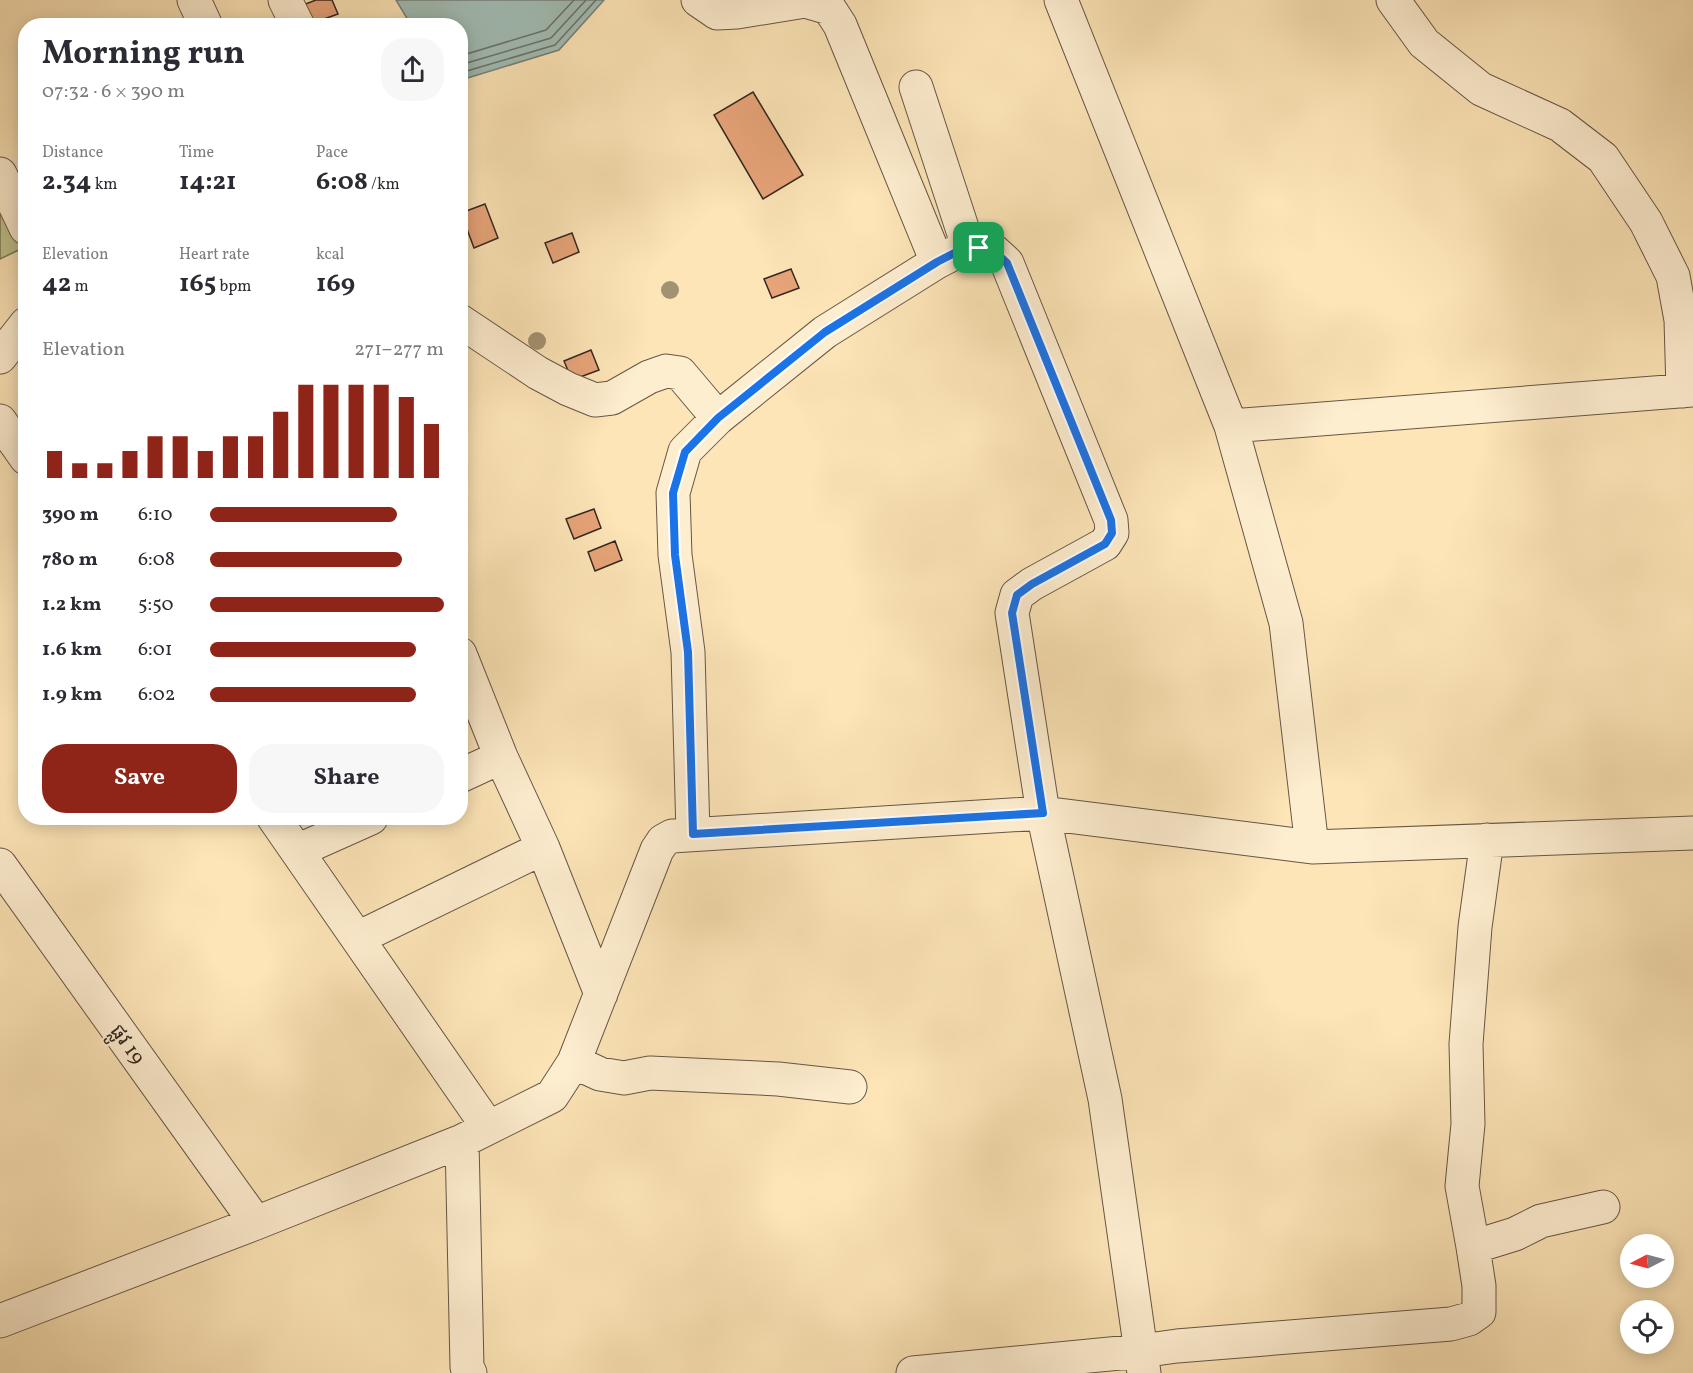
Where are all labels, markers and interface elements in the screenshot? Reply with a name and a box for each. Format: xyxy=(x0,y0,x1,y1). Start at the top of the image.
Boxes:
text: Morning run xyxy=(42,32,245,78)
button: share xyxy=(381,38,444,101)
text: 07:32 · 6 × 390 m xyxy=(42,78,185,106)
text: Distance xyxy=(42,142,103,164)
text: Time xyxy=(179,142,214,164)
text: Pace xyxy=(316,142,348,164)
text: 2.34 xyxy=(42,164,91,200)
text: 14:21 xyxy=(179,164,237,200)
text: 6:08 xyxy=(316,164,368,200)
text: km xyxy=(91,174,118,196)
text: /km xyxy=(368,174,400,196)
pin xyxy=(953,222,1004,273)
icon: arrive xyxy=(962,231,995,264)
text: Elevation xyxy=(42,244,109,266)
text: Heart rate xyxy=(179,244,250,266)
text: kcal xyxy=(316,244,344,266)
text: 42 xyxy=(42,266,71,302)
text: 165 xyxy=(179,266,216,302)
text: 169 xyxy=(316,266,355,302)
text: m xyxy=(71,276,89,298)
text: bpm xyxy=(216,276,252,298)
text: Elevation xyxy=(42,336,125,364)
text: 271–277 m xyxy=(354,336,444,364)
text: 390 m xyxy=(42,501,99,529)
text: 6:10 xyxy=(138,501,173,529)
text: 780 m xyxy=(42,546,98,574)
text: 6:08 xyxy=(138,546,175,574)
text: 1.2 km xyxy=(42,591,102,619)
text: 5:50 xyxy=(138,591,174,619)
text: 1.6 km xyxy=(42,636,102,664)
text: 6:01 xyxy=(138,636,173,664)
text: 1.9 km xyxy=(42,681,102,709)
text: 6:02 xyxy=(138,681,176,709)
button: Save xyxy=(42,744,237,813)
button: Share xyxy=(249,744,444,813)
street label: ផ្លូវ 19 xyxy=(100,1019,151,1073)
north arrow xyxy=(1620,1234,1674,1288)
map controls xyxy=(1620,1234,1674,1354)
button: locate xyxy=(1620,1300,1674,1354)

